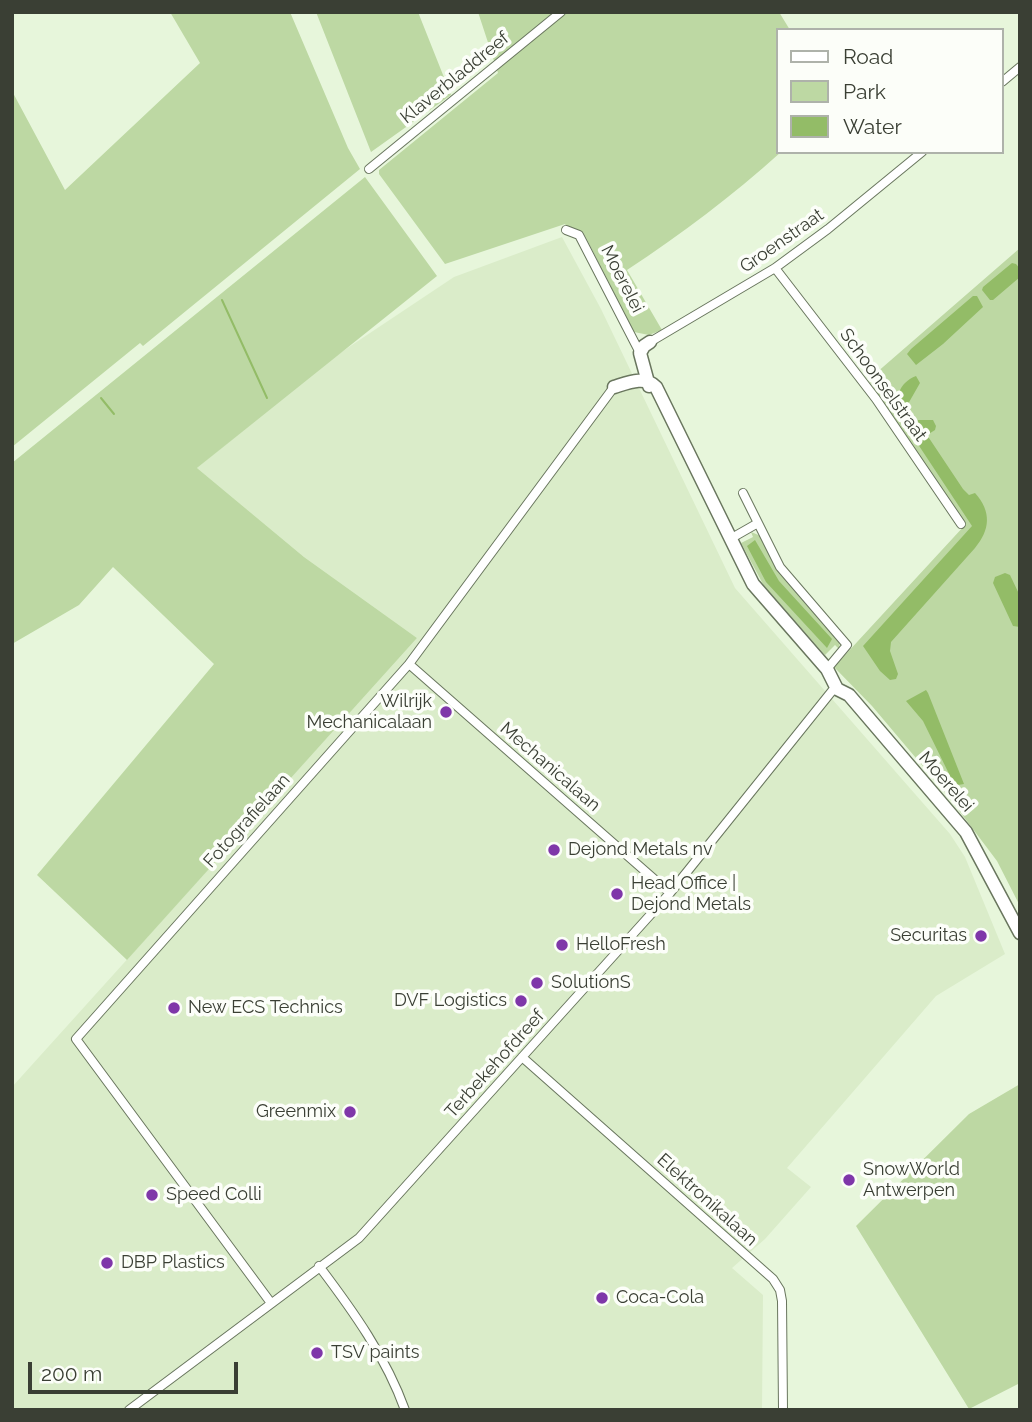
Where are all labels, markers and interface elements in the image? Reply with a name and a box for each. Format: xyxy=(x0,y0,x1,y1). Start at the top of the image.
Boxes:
street label: Klaverbladdreef xyxy=(396,28,514,128)
legend xyxy=(776,28,1004,154)
text: Road xyxy=(843,44,893,69)
text: Park xyxy=(843,79,886,104)
text: Water xyxy=(843,114,902,139)
street label: Groenstraat xyxy=(736,204,828,278)
street label: Moerelei xyxy=(596,242,648,316)
street label: Schoonselstraat xyxy=(835,324,931,446)
place label: Wilrijk Mechanicalaan xyxy=(306,691,432,734)
marker: Wilrijk Mechanicalaan xyxy=(438,704,454,720)
street label: Mechanicalaan xyxy=(496,718,604,816)
street label: Moerelei xyxy=(914,747,978,817)
street label: Fotografielaan xyxy=(199,770,295,872)
place label: Dejond Metals nv xyxy=(568,839,712,861)
marker: Dejond Metals nv xyxy=(546,842,562,858)
place label: Head Office | Dejond Metals xyxy=(631,873,751,916)
marker: Head Office | Dejond Metals xyxy=(609,886,625,902)
place label: Securitas xyxy=(890,925,967,947)
marker: Securitas xyxy=(973,928,989,944)
place label: HelloFresh xyxy=(576,934,666,956)
marker: HelloFresh xyxy=(554,937,570,953)
place label: S0lutionS xyxy=(551,972,631,994)
marker: S0lutionS xyxy=(529,975,545,991)
place label: DVF Logistics xyxy=(394,990,507,1012)
marker: DVF Logistics xyxy=(513,993,529,1009)
place label: New ECS Technics xyxy=(188,997,343,1019)
marker: New ECS Technics xyxy=(166,1000,182,1016)
street label: Terbekehofdreef xyxy=(441,1005,549,1123)
place label: Greenmix xyxy=(256,1101,336,1123)
marker: Greenmix xyxy=(342,1104,358,1120)
street label: Elektronikalaan xyxy=(652,1149,762,1251)
place label: SnowWorld Antwerpen xyxy=(863,1159,960,1202)
marker: SnowWorld Antwerpen xyxy=(841,1172,857,1188)
place label: Speed Colli xyxy=(166,1184,262,1206)
marker: Speed Colli xyxy=(144,1187,160,1203)
place label: DBP Plastics xyxy=(121,1252,225,1274)
marker: DBP Plastics xyxy=(99,1255,115,1271)
place label: Coca-Cola xyxy=(616,1287,704,1309)
marker: Coca-Cola xyxy=(594,1290,610,1306)
place label: TSV paints xyxy=(331,1342,419,1364)
marker: TSV paints xyxy=(309,1345,325,1361)
scale bar xyxy=(32,1348,242,1392)
text: 200 m xyxy=(41,1361,102,1386)

